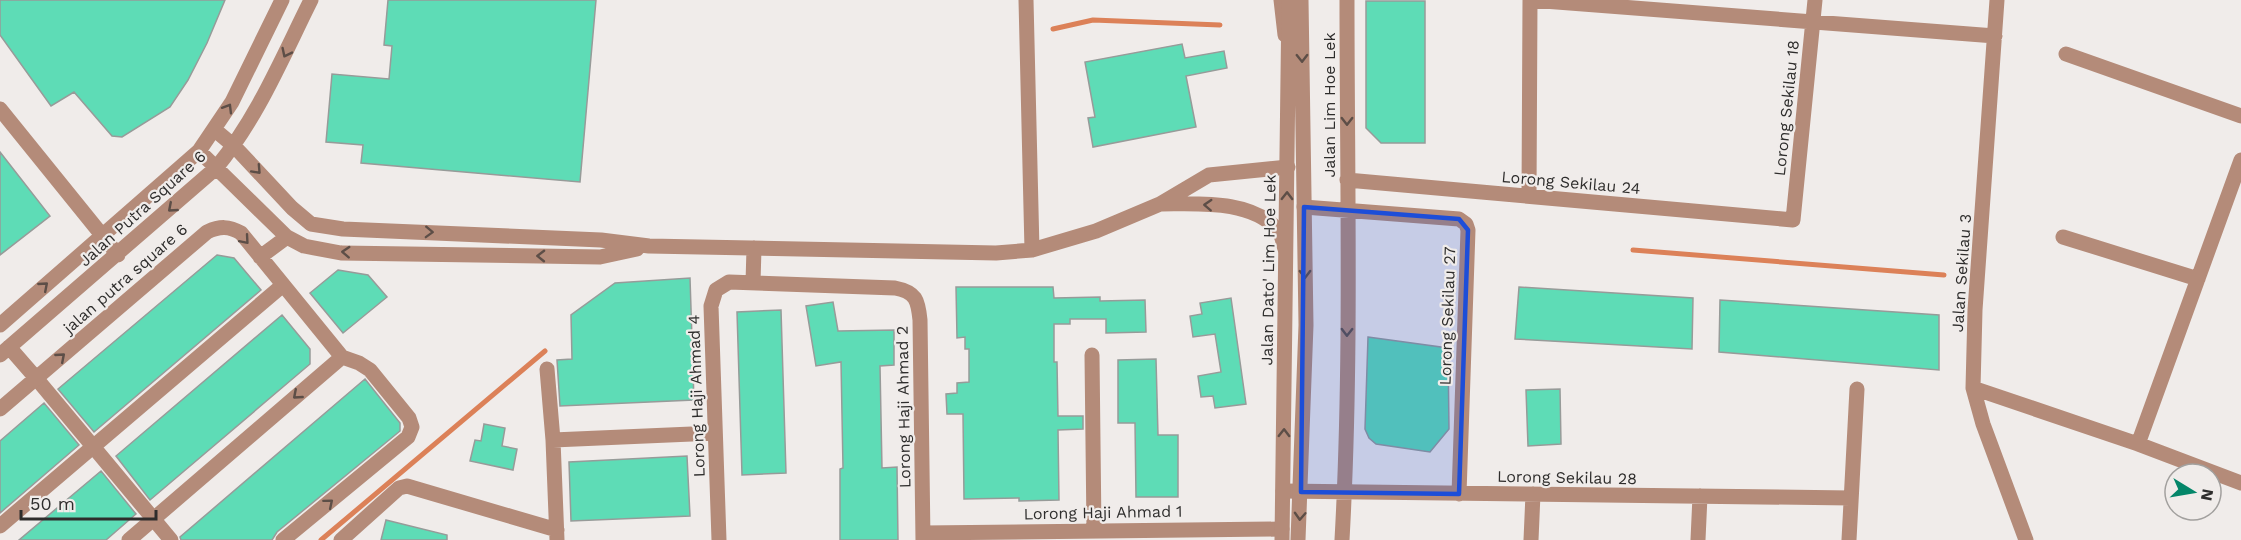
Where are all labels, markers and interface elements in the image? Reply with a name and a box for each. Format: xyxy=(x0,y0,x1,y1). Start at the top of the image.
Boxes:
street label: Jalan Lim Hoe Lek xyxy=(1320,32,1339,178)
street label: Lorong Sekilau 18 xyxy=(1770,39,1803,177)
one-way arrow xyxy=(281,46,293,57)
one-way arrow xyxy=(1296,54,1308,63)
one-way arrow xyxy=(221,104,233,114)
one-way arrow xyxy=(1341,117,1353,126)
street label: Jalan Putra Square 6 xyxy=(75,147,210,270)
one-way arrow xyxy=(250,164,261,174)
street label: Lorong Sekilau 24 xyxy=(1501,167,1641,198)
street label: Jalan Dato' Lim Hoe Lek xyxy=(1257,175,1280,366)
one-way arrow xyxy=(1281,192,1294,201)
one-way arrow xyxy=(1203,198,1212,211)
one-way arrow xyxy=(168,201,179,212)
street label: Jalan Sekilau 3 xyxy=(1948,213,1975,333)
street label: jalan putra square 6 xyxy=(58,219,191,339)
one-way arrow xyxy=(425,226,434,239)
one-way arrow xyxy=(238,233,249,244)
one-way arrow xyxy=(342,246,351,259)
street label: Lorong Sekilau 27 xyxy=(1436,246,1459,386)
one-way arrow xyxy=(537,250,546,263)
one-way arrow xyxy=(1299,270,1312,279)
one-way arrow xyxy=(37,282,48,293)
street label: Lorong Haji Ahmad 4 xyxy=(684,314,709,478)
street label: Lorong Haji Ahmad 2 xyxy=(893,326,914,488)
one-way arrow xyxy=(1341,327,1353,336)
one-way arrow xyxy=(54,353,64,364)
one-way arrow xyxy=(293,388,304,399)
one-way arrow xyxy=(1277,428,1290,437)
north arrow xyxy=(2163,462,2223,522)
street label: Lorong Sekilau 28 xyxy=(1497,467,1637,488)
scale bar xyxy=(21,483,156,521)
text: N xyxy=(2197,487,2218,502)
text: 50 m xyxy=(30,493,75,514)
one-way arrow xyxy=(322,499,333,510)
street label: Lorong Haji Ahmad 1 xyxy=(1023,502,1183,523)
one-way arrow xyxy=(1293,511,1306,520)

